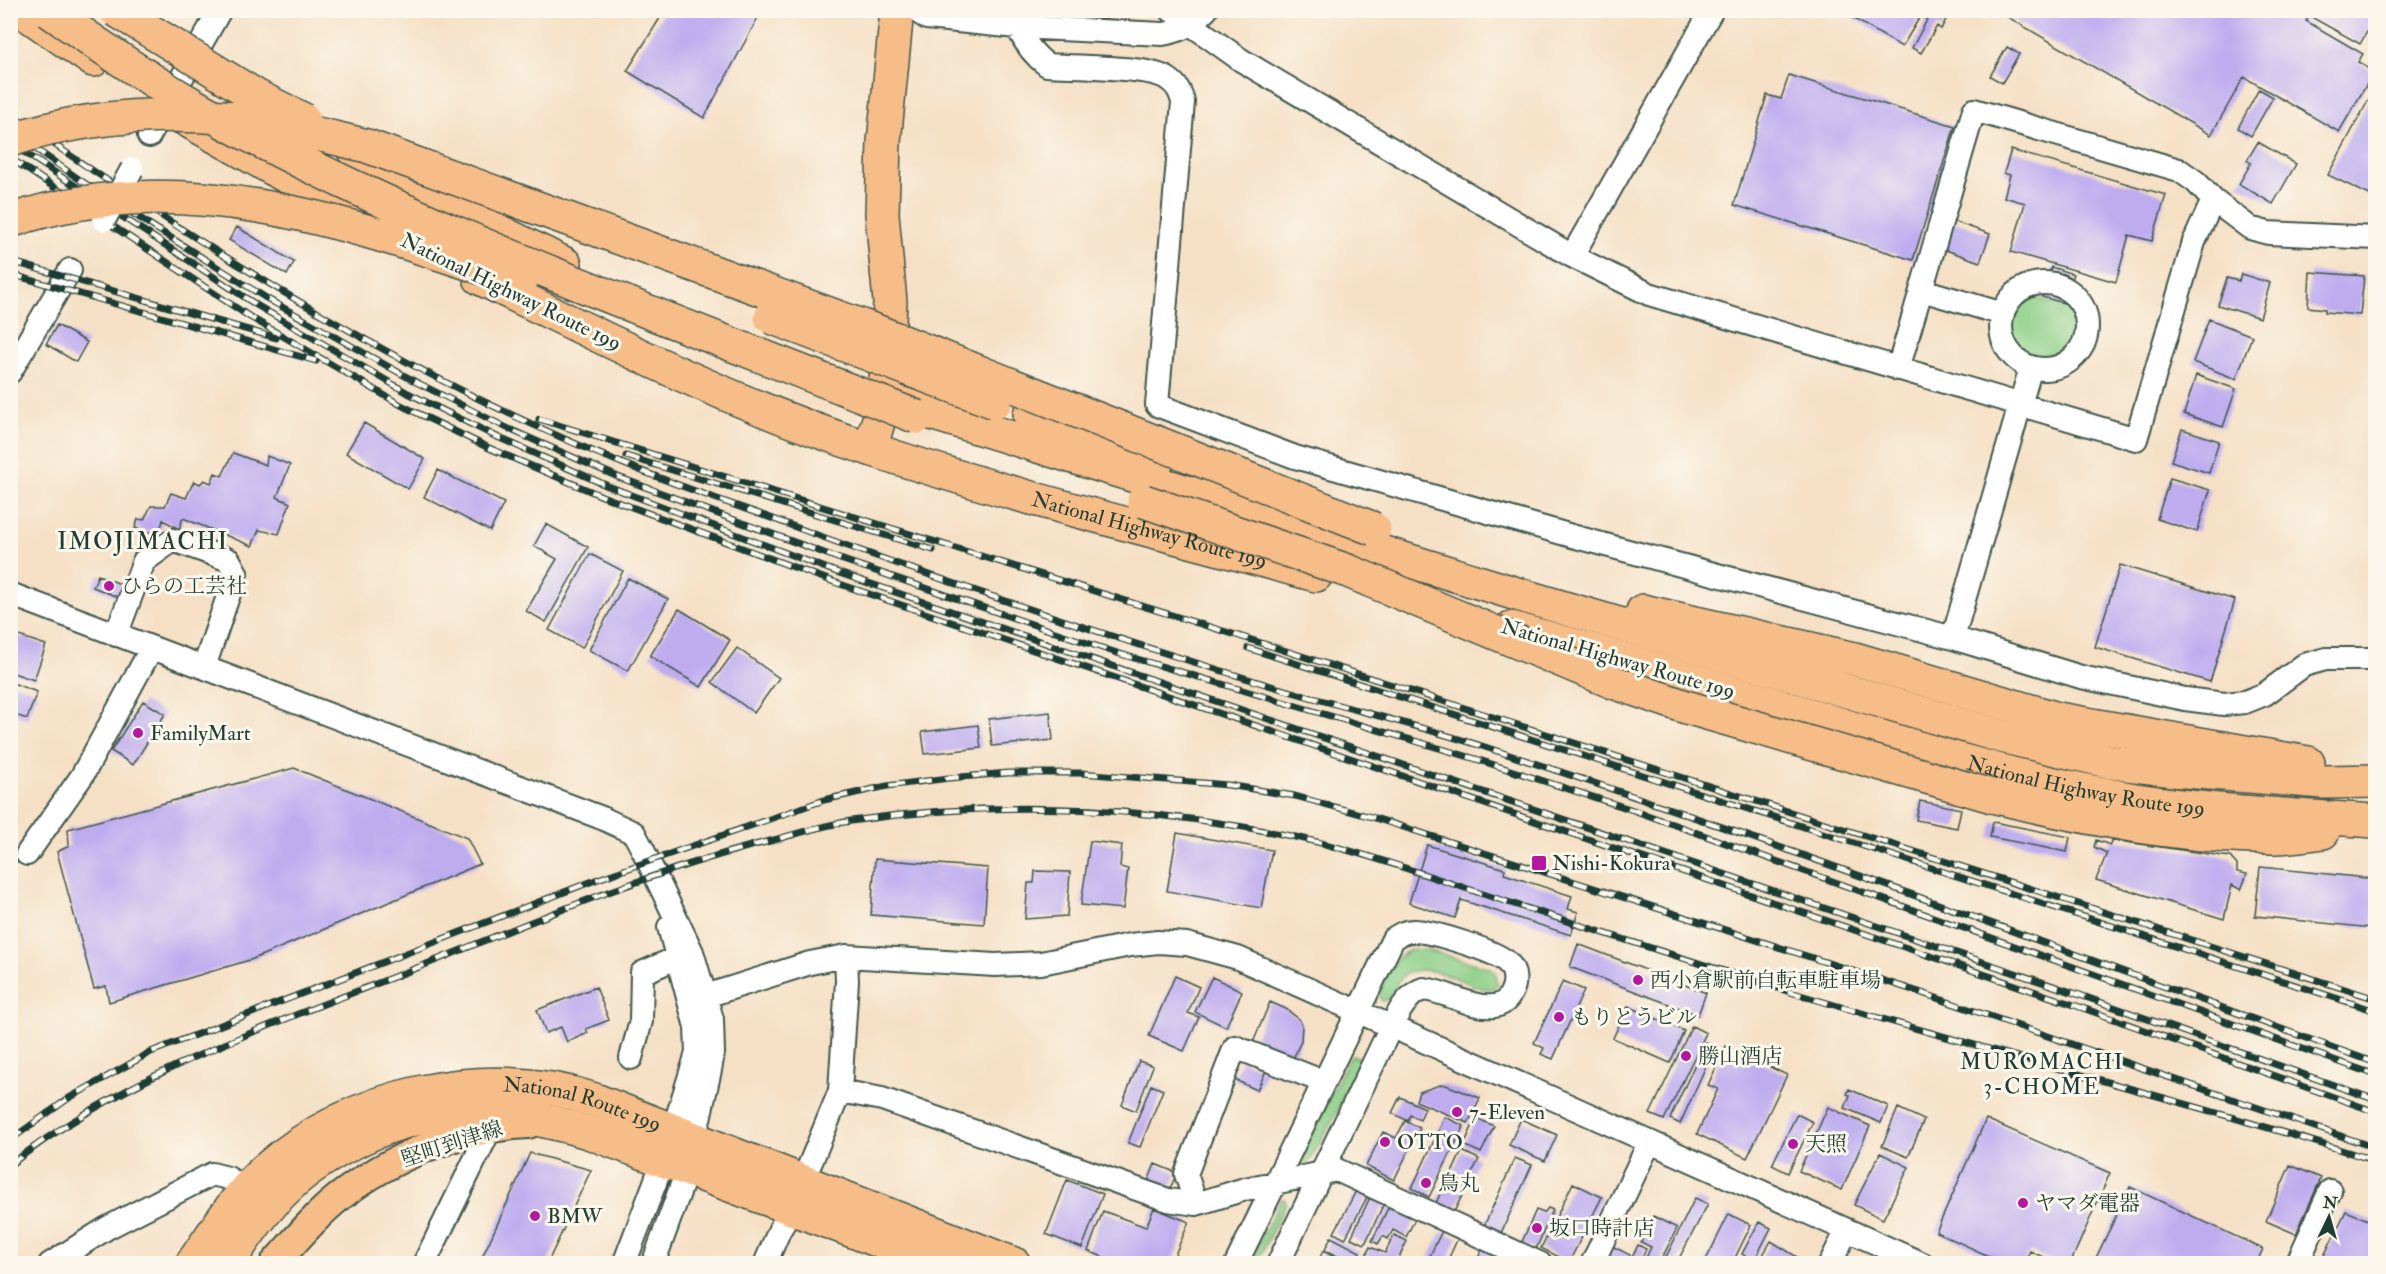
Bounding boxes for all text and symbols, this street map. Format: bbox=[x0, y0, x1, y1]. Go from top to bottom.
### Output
street label: National Highway Route 199 bbox=[396, 227, 626, 357]
street label: National Highway Route 199 bbox=[1029, 485, 1270, 574]
district label: IMOJIMACHI bbox=[57, 526, 229, 557]
place label: ひらの工芸社 bbox=[121, 573, 247, 600]
marker: ひらの工芸社 bbox=[102, 579, 116, 593]
street label: National Highway Route 199 bbox=[1498, 613, 1738, 705]
place label: FamilyMart bbox=[150, 720, 251, 747]
marker: FamilyMart bbox=[131, 726, 145, 740]
street label: National Highway Route 199 bbox=[1964, 749, 2206, 822]
place label: Nishi-Kokura bbox=[1552, 850, 1671, 877]
marker: Nishi-Kokura bbox=[1530, 854, 1548, 872]
place label: 西小倉駅前自転車駐車場 bbox=[1650, 967, 1881, 994]
marker: 西小倉駅前自転車駐車場 bbox=[1631, 973, 1645, 987]
place label: もりとうビル bbox=[1571, 1004, 1697, 1031]
marker: もりとうビル bbox=[1552, 1010, 1566, 1024]
place label: 勝山酒店 bbox=[1698, 1043, 1782, 1070]
district label: MUROMACHI 3-CHOME bbox=[1960, 1048, 2124, 1101]
marker: 勝山酒店 bbox=[1679, 1049, 1693, 1063]
street label: National Route 199 bbox=[503, 1071, 665, 1138]
place label: 7-Eleven bbox=[1469, 1099, 1545, 1126]
marker: 7-Eleven bbox=[1450, 1105, 1464, 1119]
street label: 堅町到津線 bbox=[398, 1115, 506, 1173]
place label: OTTO bbox=[1397, 1129, 1463, 1156]
place label: 天照 bbox=[1805, 1131, 1847, 1158]
marker: OTTO bbox=[1378, 1135, 1392, 1149]
marker: 天照 bbox=[1786, 1137, 1800, 1151]
place label: 鳥丸 bbox=[1438, 1170, 1480, 1197]
marker: 鳥丸 bbox=[1419, 1176, 1433, 1190]
north arrow bbox=[2299, 1187, 2359, 1247]
place label: ヤマダ電器 bbox=[2035, 1190, 2140, 1217]
text: N bbox=[2321, 1192, 2339, 1214]
marker: ヤマダ電器 bbox=[2016, 1196, 2030, 1210]
place label: BMW bbox=[547, 1203, 603, 1230]
marker: BMW bbox=[528, 1209, 542, 1223]
place label: 坂口時計店 bbox=[1549, 1215, 1654, 1242]
marker: 坂口時計店 bbox=[1530, 1221, 1544, 1235]

